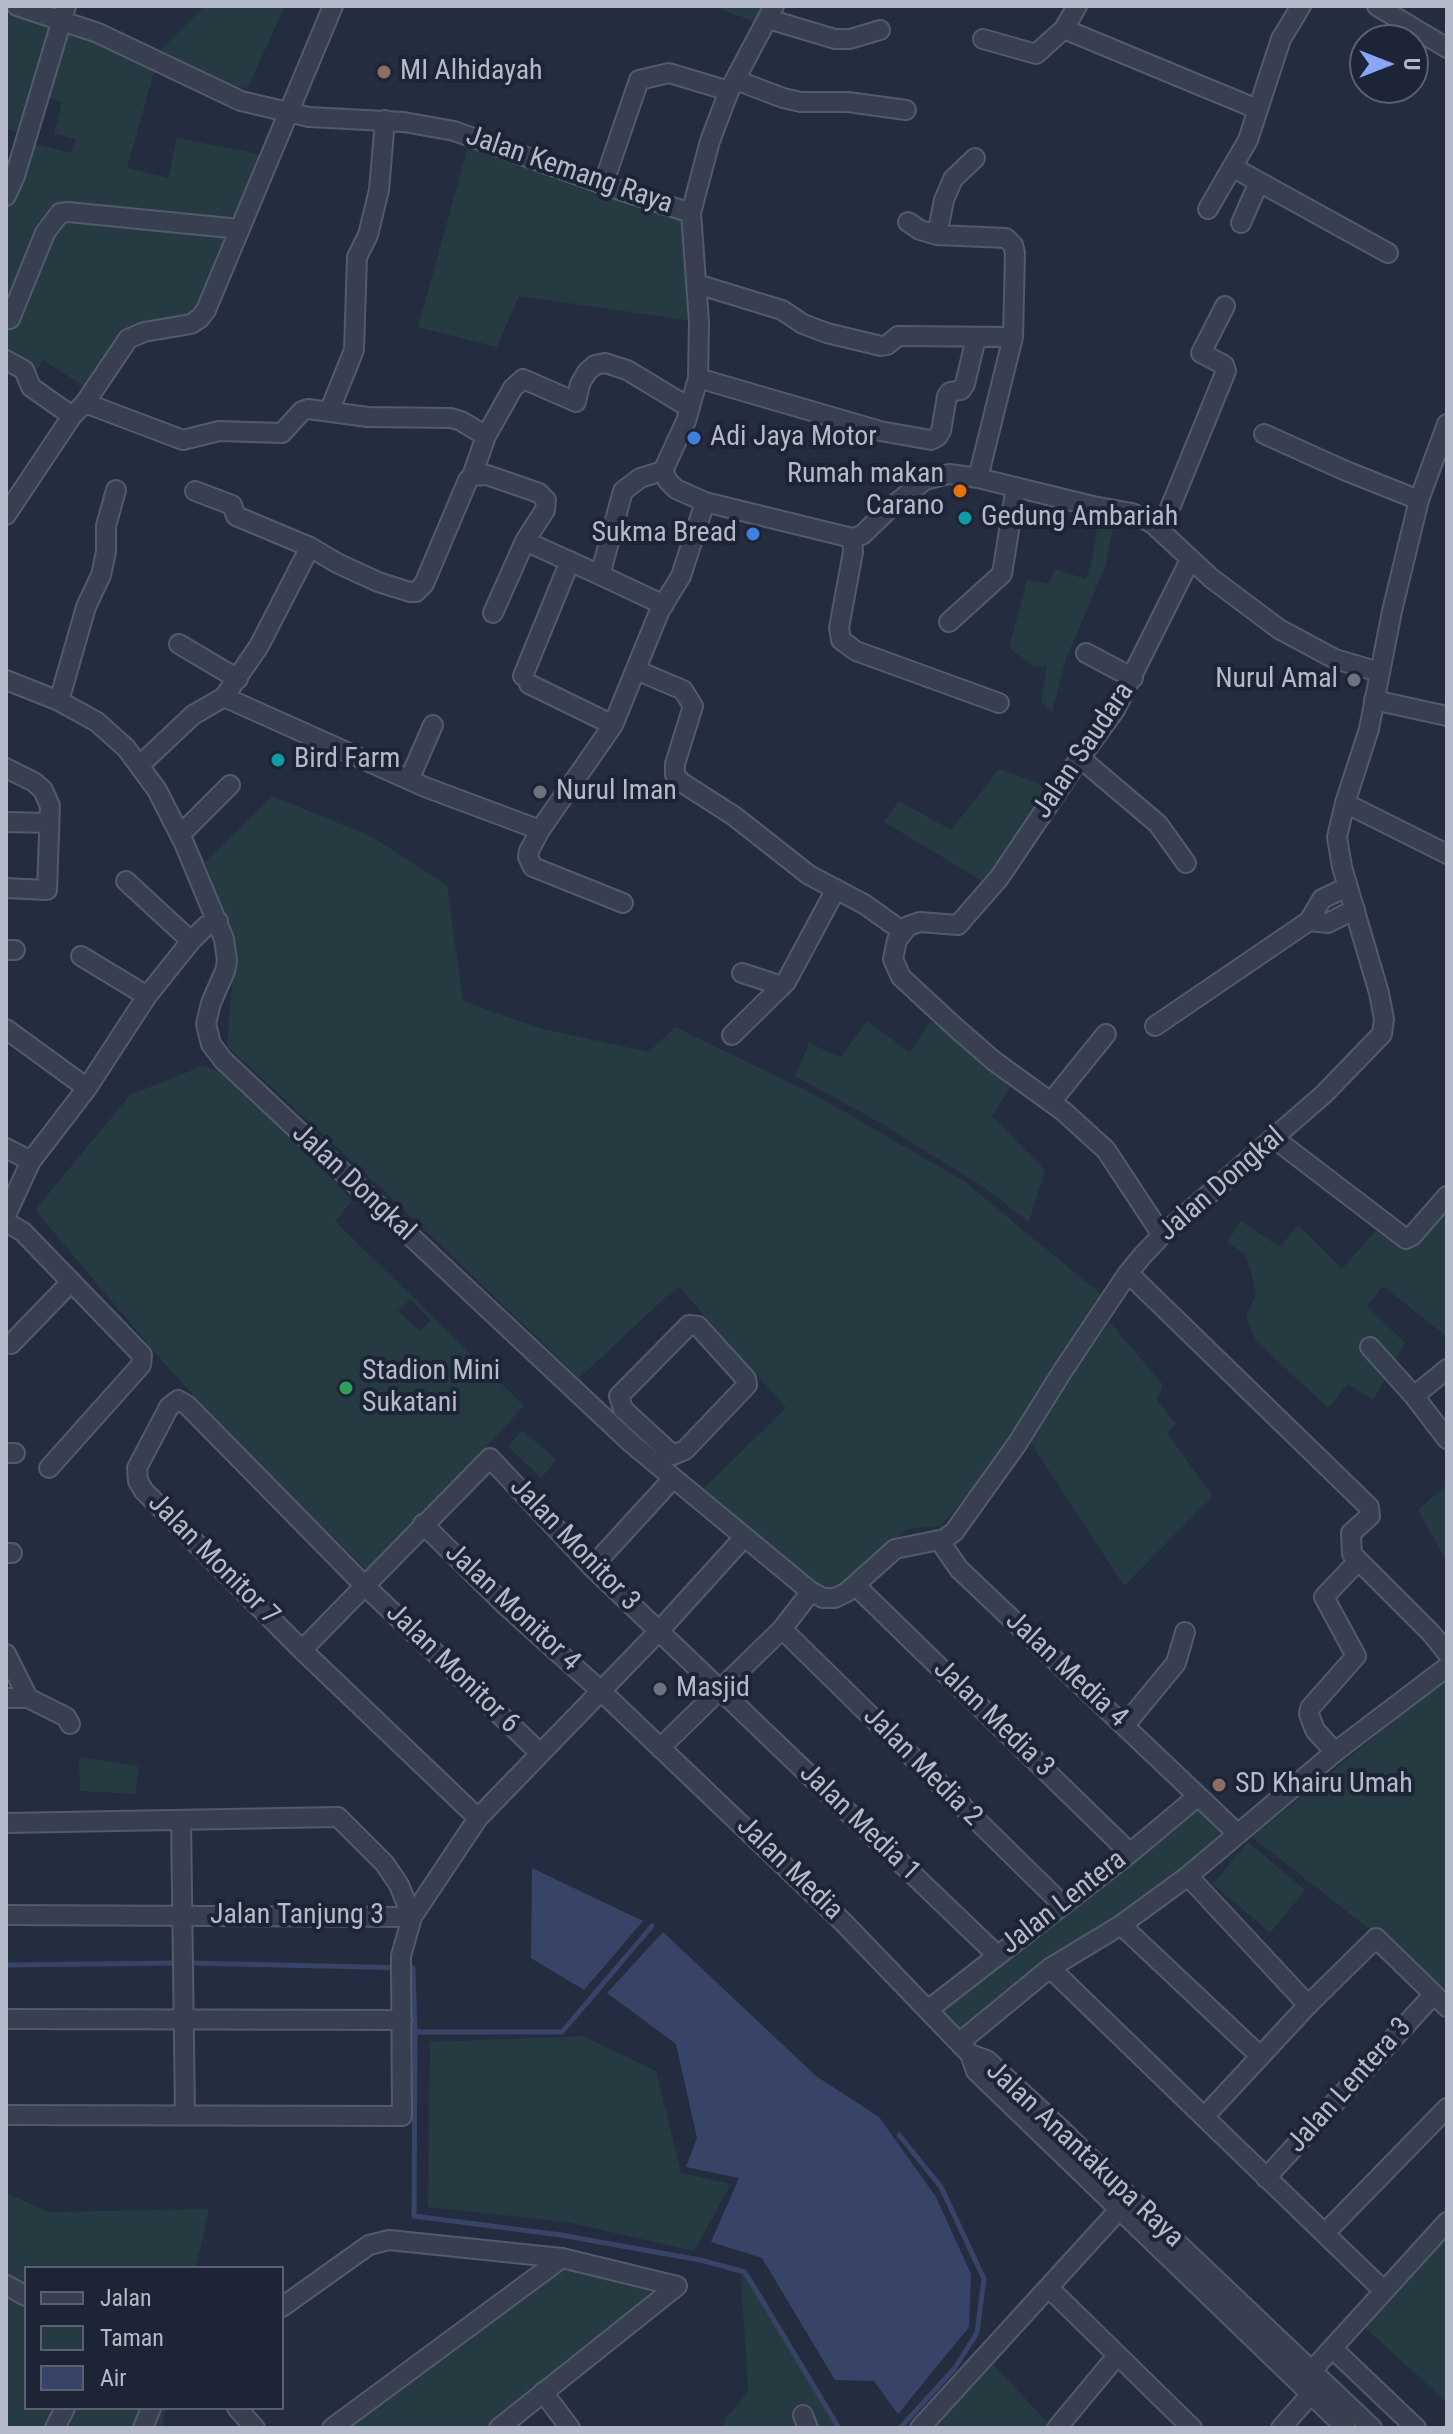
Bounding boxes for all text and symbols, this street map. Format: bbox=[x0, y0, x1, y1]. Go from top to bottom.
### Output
north arrow bbox=[1349, 24, 1429, 104]
place label: MI Alhidayah bbox=[400, 55, 543, 89]
text: U bbox=[1399, 58, 1424, 70]
marker: MI Alhidayah bbox=[375, 63, 393, 81]
street label: Jalan Kemang Raya bbox=[461, 120, 677, 222]
place label: Adi Jaya Motor bbox=[710, 421, 877, 455]
marker: Adi Jaya Motor bbox=[685, 429, 703, 447]
place label: Rumah makan Carano bbox=[787, 458, 944, 524]
marker: Rumah makan Carano bbox=[951, 482, 969, 500]
place label: Gedung Ambariah bbox=[981, 501, 1178, 535]
marker: Gedung Ambariah bbox=[956, 509, 974, 527]
place label: Sukma Bread bbox=[591, 517, 737, 551]
marker: Sukma Bread bbox=[744, 525, 762, 543]
place label: Nurul Amal bbox=[1215, 663, 1338, 697]
marker: Nurul Amal bbox=[1345, 671, 1363, 689]
street label: Jalan Saudara bbox=[1026, 677, 1142, 825]
place label: Bird Farm bbox=[294, 743, 400, 777]
marker: Bird Farm bbox=[269, 751, 287, 769]
place label: Nurul Iman bbox=[556, 775, 677, 809]
marker: Nurul Iman bbox=[531, 783, 549, 801]
street label: Jalan Dongkal bbox=[284, 1117, 422, 1249]
street label: Jalan Dongkal bbox=[1152, 1121, 1292, 1249]
place label: Stadion Mini Sukatani bbox=[362, 1355, 500, 1421]
marker: Stadion Mini Sukatani bbox=[337, 1379, 355, 1397]
street label: Jalan Monitor 3 bbox=[502, 1471, 646, 1619]
street label: Jalan Monitor 7 bbox=[140, 1487, 286, 1633]
street label: Jalan Monitor 4 bbox=[437, 1537, 587, 1679]
street label: Jalan Monitor 6 bbox=[378, 1597, 526, 1741]
street label: Jalan Media 4 bbox=[998, 1605, 1134, 1735]
street label: Jalan Media 3 bbox=[926, 1653, 1060, 1785]
place label: Masjid bbox=[676, 1672, 750, 1706]
marker: Masjid bbox=[651, 1680, 669, 1698]
street label: Jalan Media 2 bbox=[855, 1700, 989, 1834]
street label: Jalan Media 1 bbox=[792, 1757, 926, 1889]
place label: SD Khairu Umah bbox=[1235, 1768, 1413, 1802]
marker: SD Khairu Umah bbox=[1210, 1776, 1228, 1794]
street label: Jalan Media bbox=[729, 1810, 849, 1928]
street label: Jalan Lentera bbox=[995, 1844, 1133, 1962]
street label: Jalan Tanjung 3 bbox=[210, 1899, 384, 1933]
street label: Jalan Lentera 3 bbox=[1281, 2012, 1419, 2160]
street label: Jalan Anantakupa Raya bbox=[978, 2055, 1190, 2255]
legend bbox=[24, 2266, 284, 2410]
text: Jalan bbox=[100, 2284, 152, 2312]
text: Taman bbox=[100, 2324, 164, 2352]
text: Air bbox=[100, 2364, 127, 2392]

